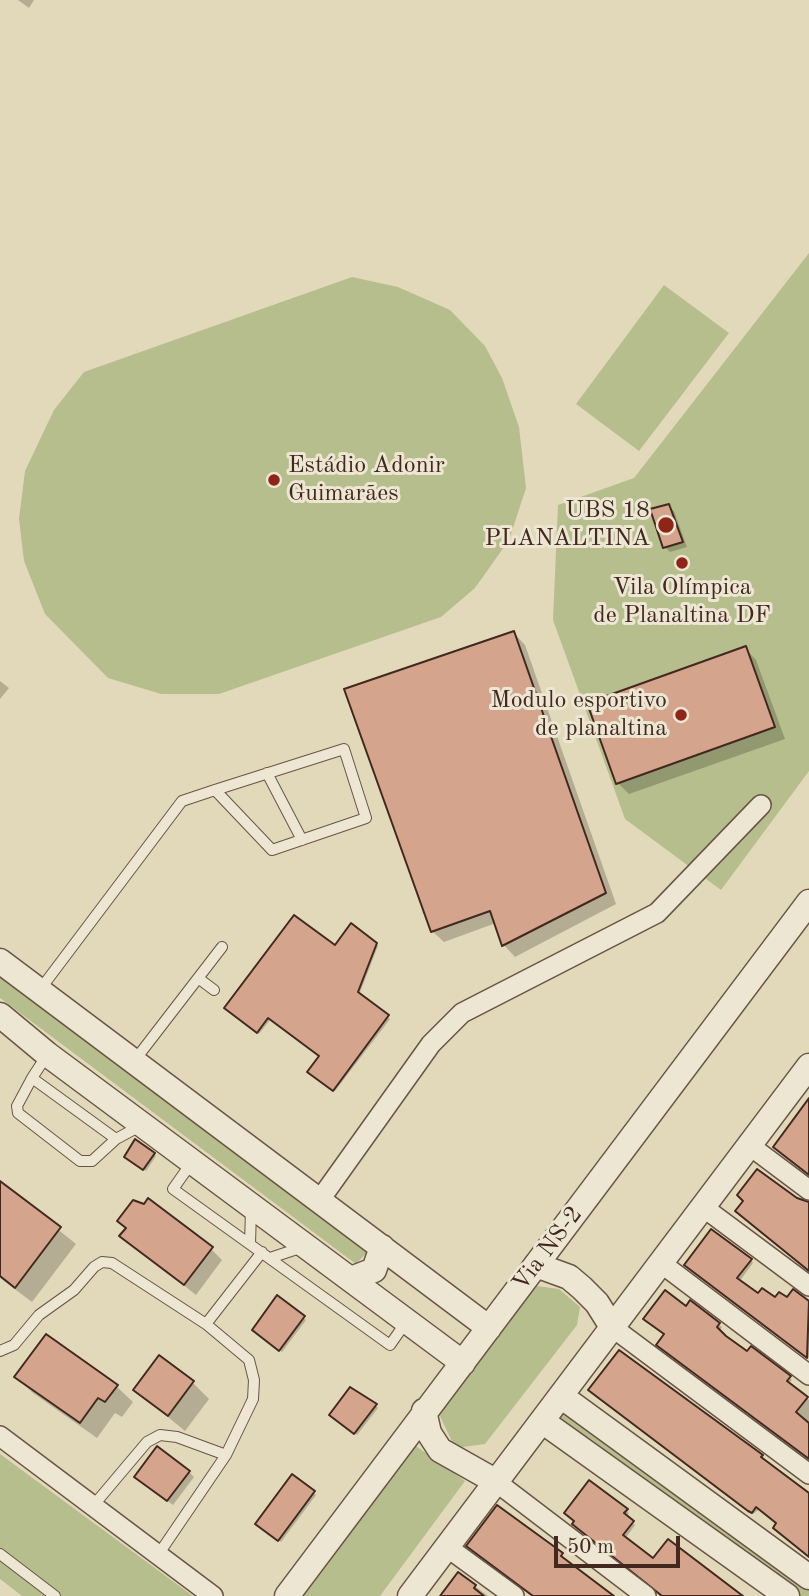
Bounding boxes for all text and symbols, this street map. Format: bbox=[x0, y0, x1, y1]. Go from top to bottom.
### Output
place label: Estádio Adonir Guimarães bbox=[288, 452, 445, 508]
marker: Estádio Adonir Guimarães bbox=[266, 472, 282, 488]
place label: UBS 18 PLANALTINA bbox=[484, 497, 650, 553]
marker: UBS 18 PLANALTINA bbox=[656, 515, 676, 535]
marker: Vila Olímpica de Planaltina DF bbox=[674, 555, 690, 571]
place label: Vila Olímpica de Planaltina DF bbox=[593, 574, 771, 630]
place label: Modulo esportivo de planaltina bbox=[491, 687, 667, 743]
marker: Modulo esportivo de planaltina bbox=[673, 707, 689, 723]
street label: Via NS-2 bbox=[507, 1201, 589, 1297]
scale bar bbox=[557, 1522, 683, 1566]
text: 50 m bbox=[567, 1537, 614, 1558]

